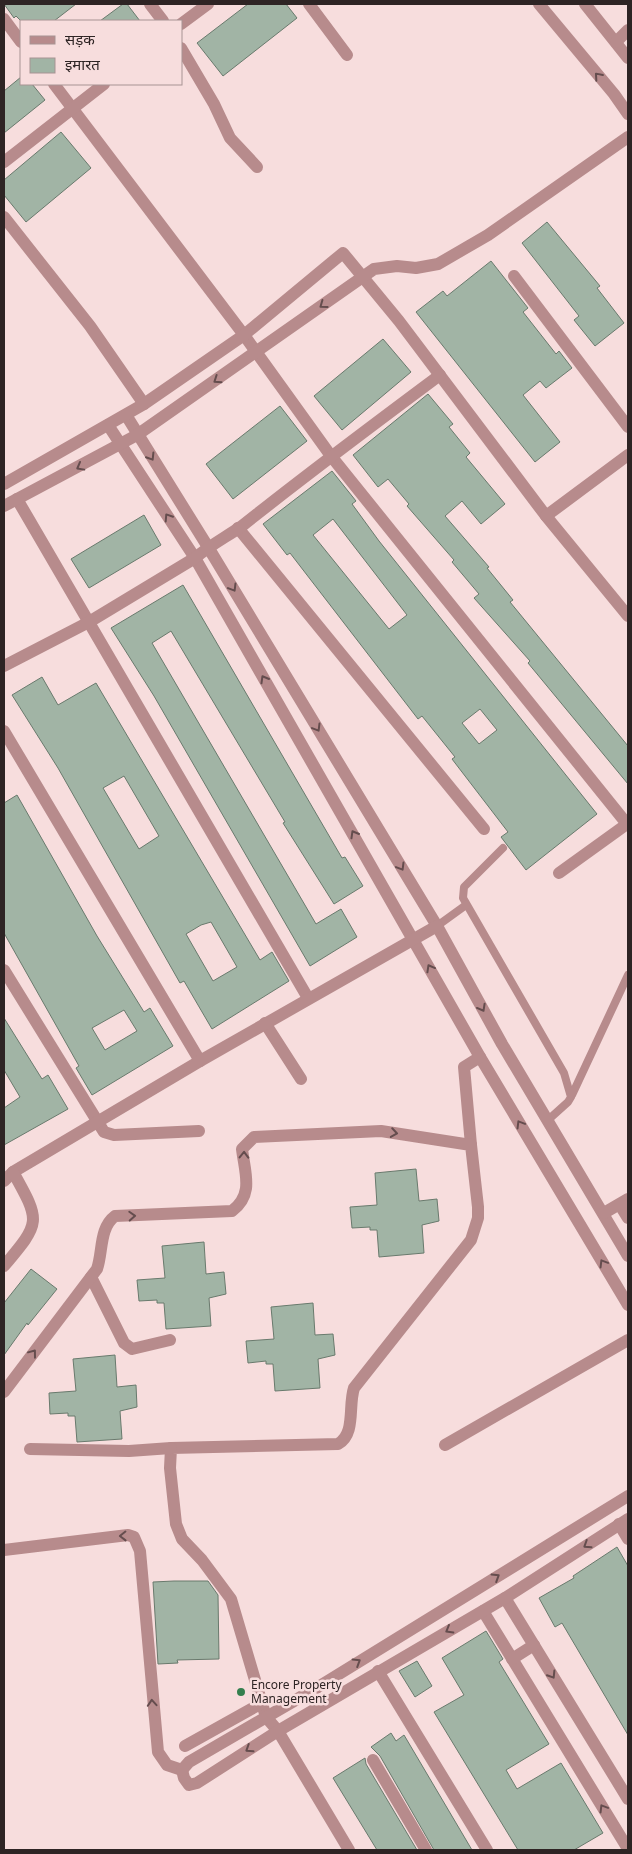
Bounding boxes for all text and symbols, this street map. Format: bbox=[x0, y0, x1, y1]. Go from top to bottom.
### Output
legend bbox=[20, 20, 182, 85]
text: सड़क bbox=[65, 32, 95, 51]
text: इमारत bbox=[65, 57, 100, 76]
one-way arrow bbox=[595, 73, 604, 82]
one-way arrow bbox=[319, 299, 329, 308]
one-way arrow bbox=[213, 374, 223, 383]
one-way arrow bbox=[145, 451, 154, 460]
one-way arrow bbox=[76, 460, 85, 470]
one-way arrow bbox=[165, 514, 174, 523]
one-way arrow bbox=[227, 583, 237, 592]
one-way arrow bbox=[261, 675, 271, 684]
one-way arrow bbox=[311, 722, 321, 731]
one-way arrow bbox=[351, 831, 361, 840]
one-way arrow bbox=[395, 861, 405, 870]
one-way arrow bbox=[427, 964, 437, 973]
one-way arrow bbox=[476, 1002, 486, 1011]
one-way arrow bbox=[516, 1120, 526, 1129]
one-way arrow bbox=[389, 1127, 398, 1137]
one-way arrow bbox=[239, 1150, 249, 1158]
one-way arrow bbox=[128, 1210, 136, 1221]
one-way arrow bbox=[600, 1260, 610, 1269]
one-way arrow bbox=[28, 1350, 36, 1359]
one-way arrow bbox=[118, 1531, 126, 1541]
one-way arrow bbox=[584, 1539, 593, 1548]
one-way arrow bbox=[490, 1573, 499, 1583]
one-way arrow bbox=[445, 1624, 454, 1634]
one-way arrow bbox=[352, 1659, 361, 1669]
one-way arrow bbox=[546, 1670, 556, 1679]
place label: Encore Property Management bbox=[251, 1678, 342, 1708]
marker: Encore Property Management bbox=[235, 1686, 247, 1698]
one-way arrow bbox=[147, 1699, 158, 1707]
one-way arrow bbox=[246, 1743, 255, 1753]
one-way arrow bbox=[599, 1804, 609, 1813]

